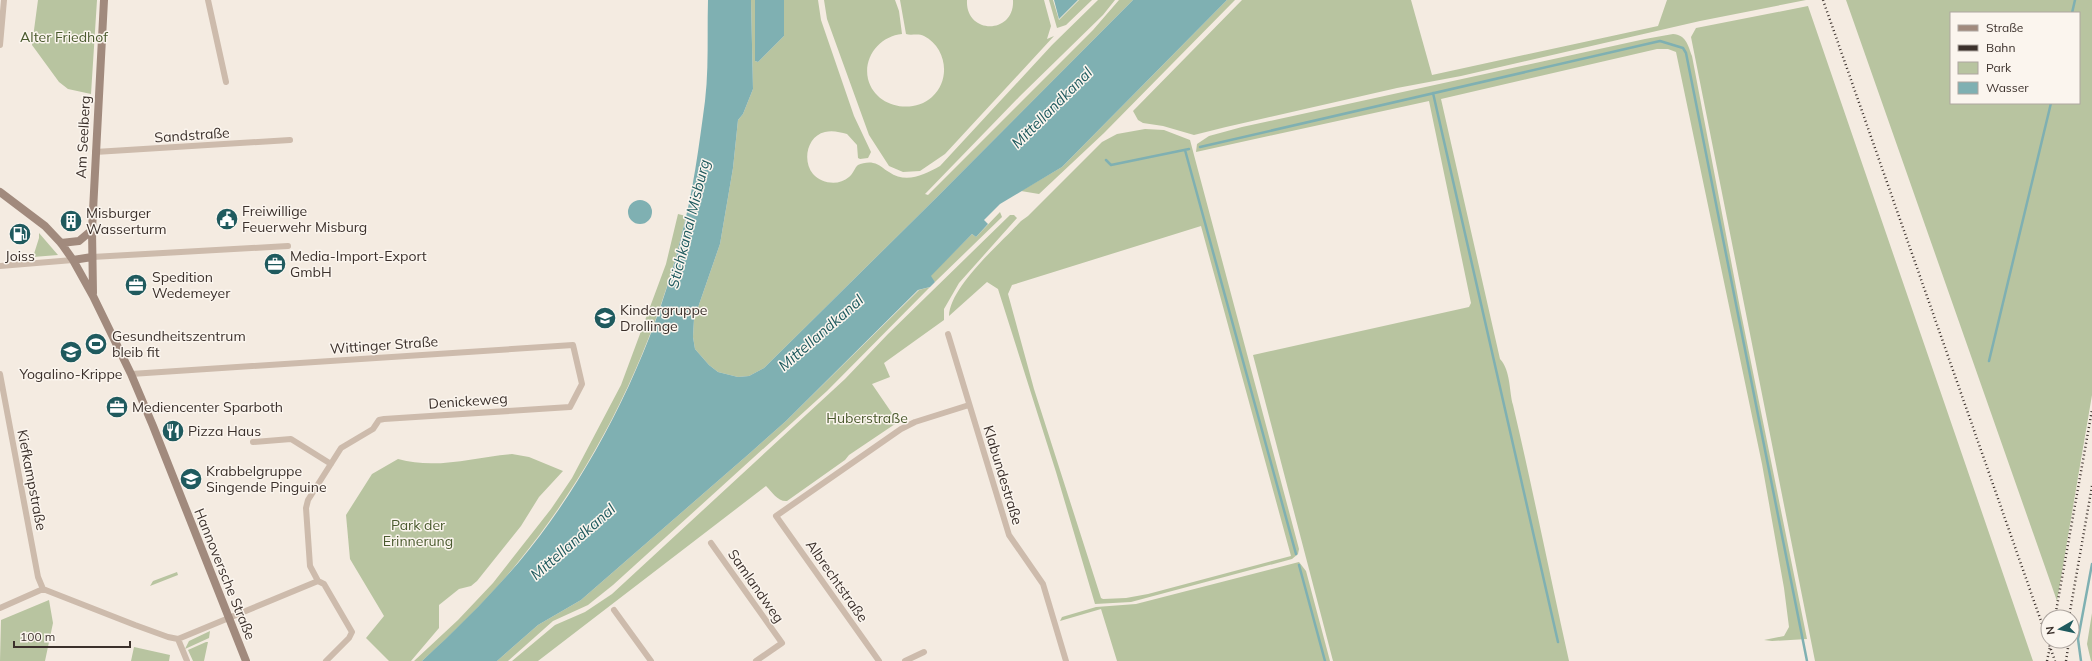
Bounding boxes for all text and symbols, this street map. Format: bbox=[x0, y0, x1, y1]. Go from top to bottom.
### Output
legend bbox=[1950, 12, 2080, 104]
text: Straße bbox=[1986, 20, 2023, 35]
park label: Alter Friedhof bbox=[20, 28, 108, 46]
text: Bahn bbox=[1986, 40, 2015, 55]
text: Park bbox=[1986, 60, 2012, 75]
water label: Mittellandkanal bbox=[1007, 63, 1096, 152]
text: Wasser bbox=[1986, 80, 2029, 95]
street label: Am Seelberg bbox=[72, 95, 94, 179]
street label: Sandstraße bbox=[154, 123, 230, 147]
water label: Stichkanal Misburg bbox=[663, 157, 714, 290]
place label: Freiwillige Feuerwehr Misburg bbox=[242, 202, 367, 236]
place label: Misburger Wasserturm bbox=[86, 204, 166, 238]
public building icon: Freiwillige Feuerwehr Misburg bbox=[214, 206, 240, 232]
building icon: Misburger Wasserturm bbox=[58, 208, 84, 234]
fuel station icon: Joiss bbox=[7, 221, 33, 247]
place label: Joiss bbox=[5, 247, 35, 265]
place label: Media-Import-Export GmbH bbox=[290, 247, 427, 281]
office icon: Media-Import-Export GmbH bbox=[262, 251, 288, 277]
place label: Spedition Wedemeyer bbox=[152, 268, 231, 302]
office icon: Spedition Wedemeyer bbox=[123, 272, 149, 298]
water label: Mittellandkanal bbox=[774, 290, 868, 375]
place label: Kindergruppe Drollinge bbox=[620, 301, 707, 335]
school or university icon: Kindergruppe Drollinge bbox=[592, 305, 618, 331]
place label: Gesundheitszentrum bleib fit bbox=[112, 327, 246, 361]
sports icon: Gesundheitszentrum bleib fit bbox=[83, 331, 109, 357]
street label: Wittinger Straße bbox=[329, 332, 439, 358]
school or university icon: Yogalino-Krippe bbox=[58, 339, 84, 365]
place label: Yogalino-Krippe bbox=[18, 365, 123, 383]
street label: Denickeweg bbox=[428, 389, 508, 413]
office icon: Mediencenter Sparboth bbox=[104, 394, 130, 420]
place label: Mediencenter Sparboth bbox=[132, 398, 283, 416]
park label: Huberstraße bbox=[826, 409, 908, 427]
restaurant icon: Pizza Haus bbox=[160, 418, 186, 444]
place label: Pizza Haus bbox=[188, 422, 261, 440]
street label: Klabundestraße bbox=[979, 423, 1027, 527]
street label: Kiefkampstraße bbox=[13, 428, 51, 532]
place label: Krabbelgruppe Singende Pinguine bbox=[206, 462, 327, 496]
school or university icon: Krabbelgruppe Singende Pinguine bbox=[178, 466, 204, 492]
water label: Mittellandkanal bbox=[526, 499, 620, 584]
street label: Hannoversche Straße bbox=[190, 506, 260, 642]
park label: Park der Erinnerung bbox=[383, 516, 453, 550]
street label: Albrechtstraße bbox=[802, 536, 872, 626]
street label: Samlandweg bbox=[724, 546, 788, 626]
north arrow bbox=[2040, 609, 2080, 649]
scale bar bbox=[14, 623, 130, 649]
text: N bbox=[2043, 625, 2058, 636]
text: 100 m bbox=[20, 629, 55, 644]

